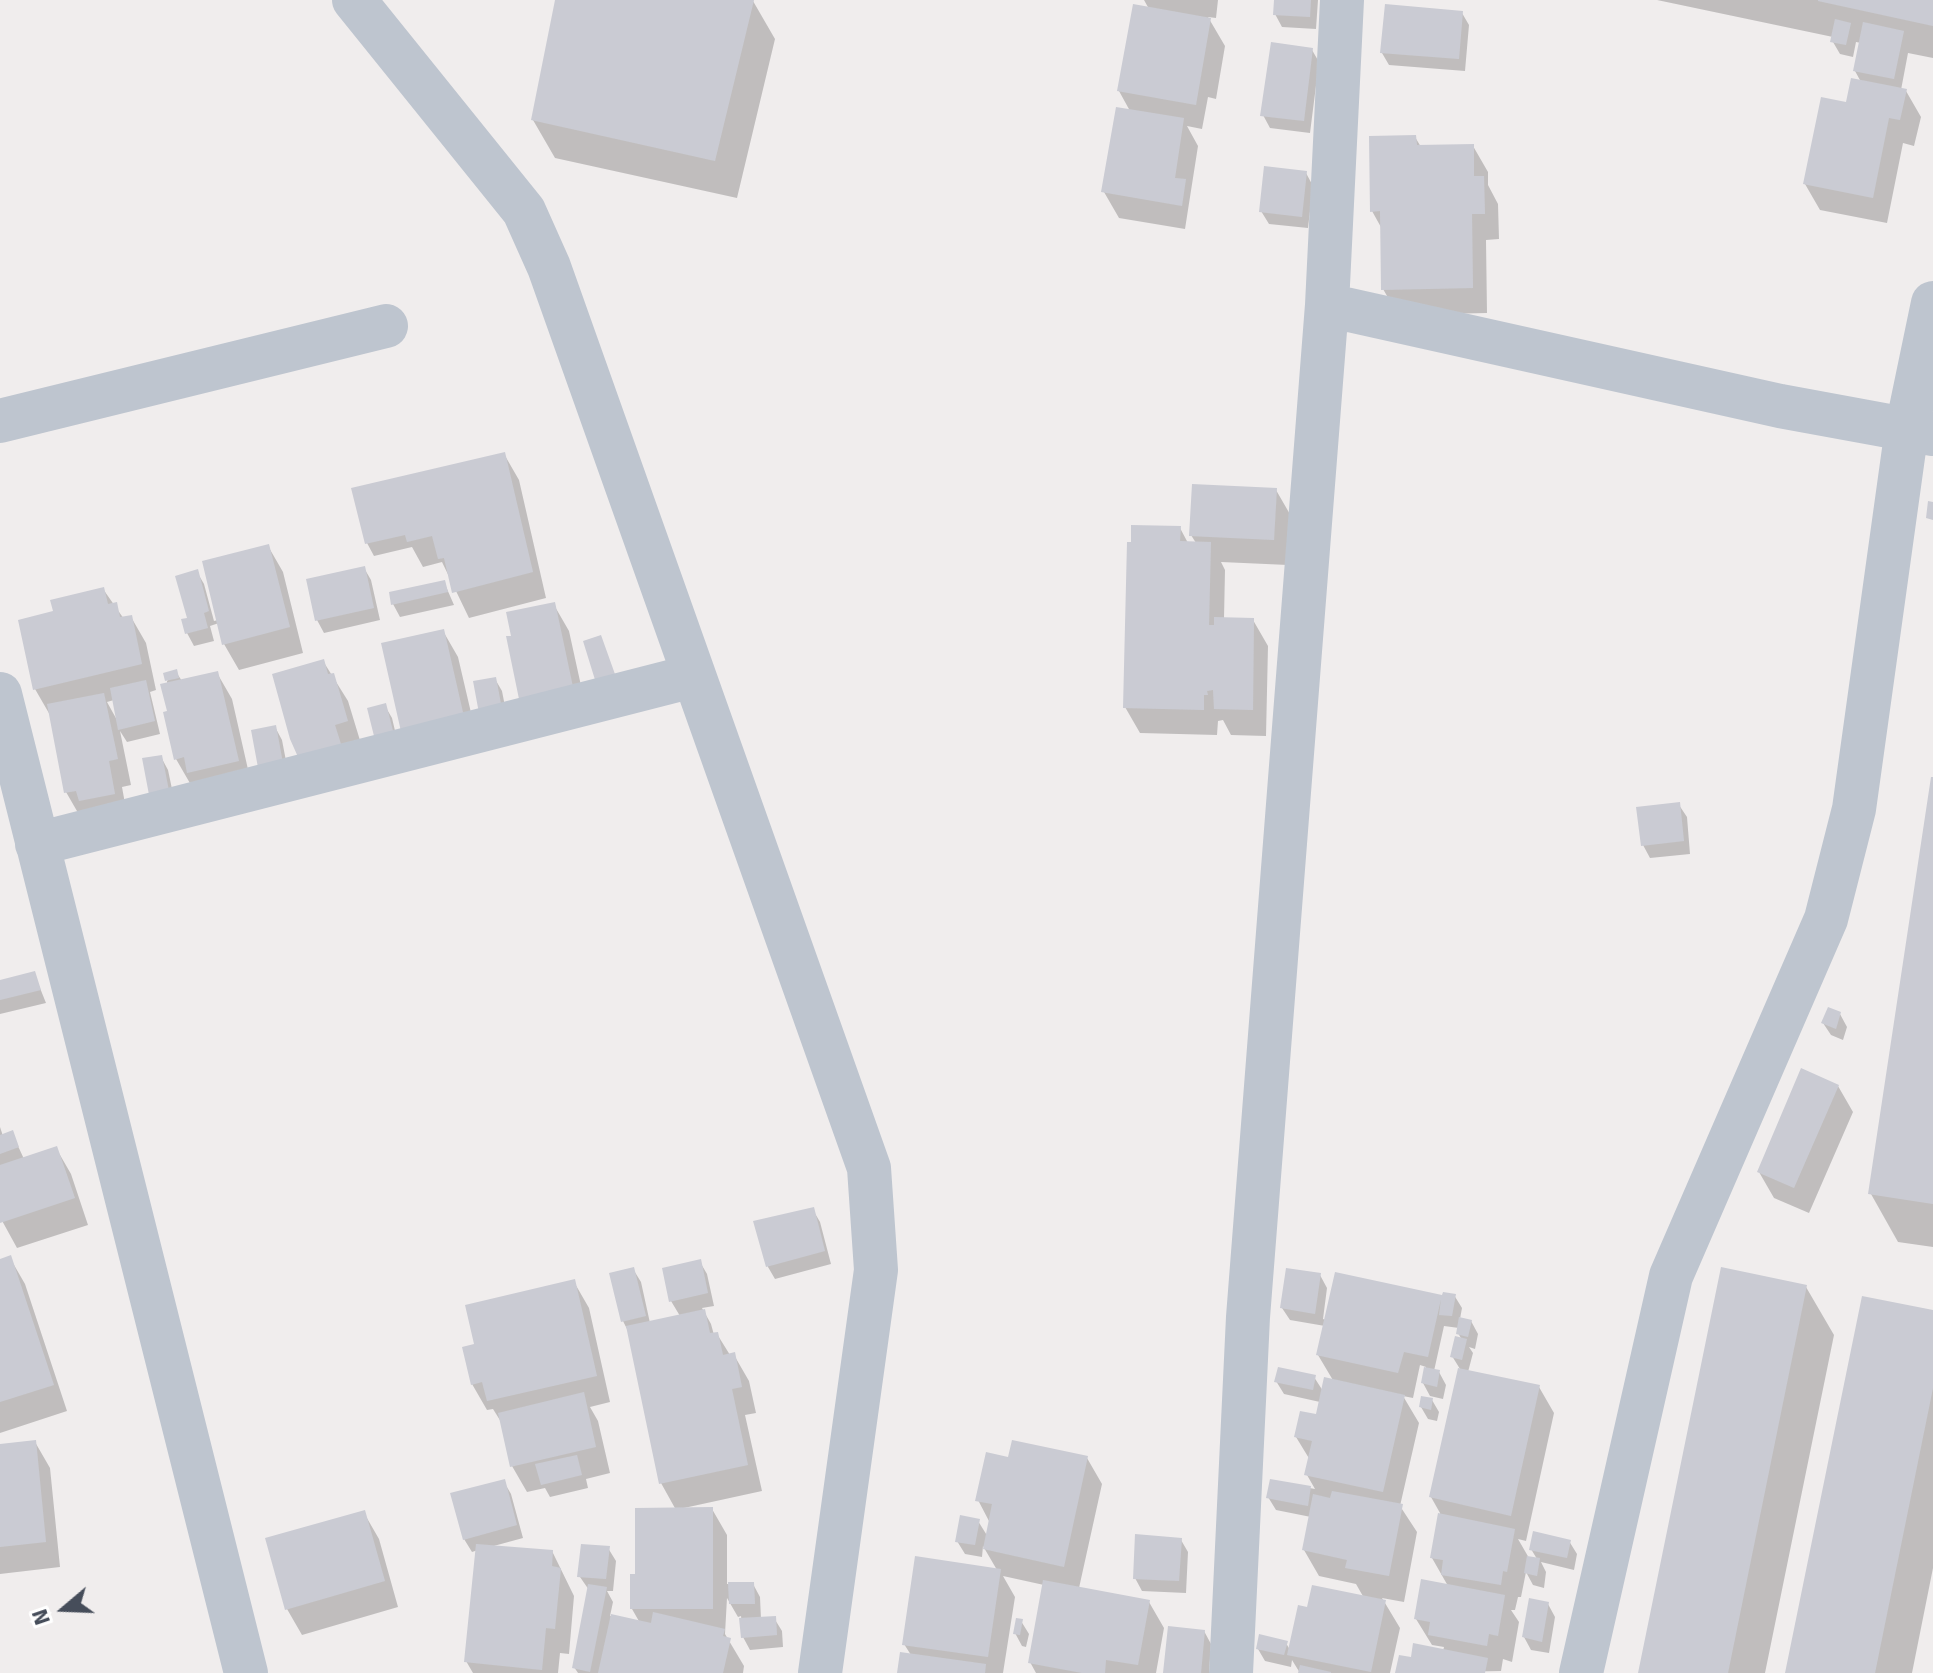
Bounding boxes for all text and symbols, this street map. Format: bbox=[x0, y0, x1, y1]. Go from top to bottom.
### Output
north arrow bbox=[24, 1569, 104, 1649]
text: N bbox=[26, 1605, 56, 1629]

